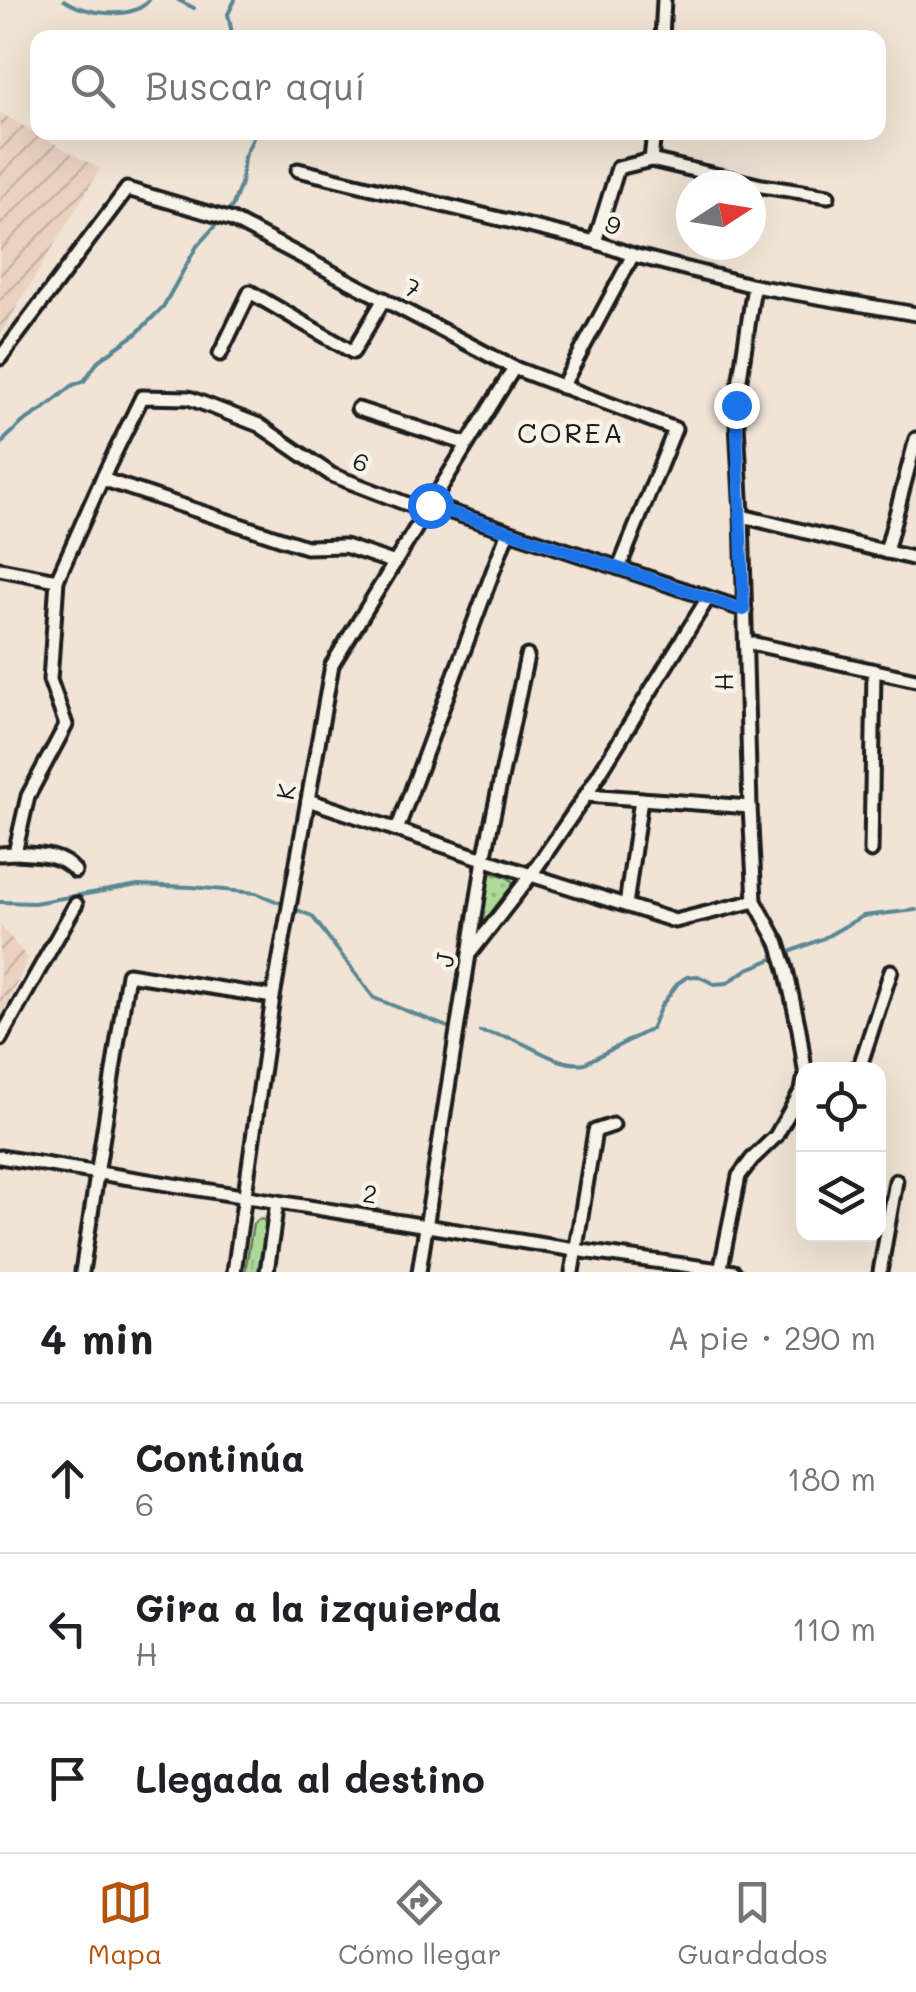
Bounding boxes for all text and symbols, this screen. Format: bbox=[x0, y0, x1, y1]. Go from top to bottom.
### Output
search box bbox=[30, 30, 886, 140]
icon: search bbox=[65, 58, 120, 113]
text: Buscar aquí bbox=[145, 60, 366, 110]
north arrow bbox=[676, 170, 766, 260]
street label: 9 bbox=[601, 207, 625, 242]
street label: 7 bbox=[399, 270, 426, 305]
route end bbox=[714, 383, 760, 429]
district label: COREA bbox=[517, 414, 625, 450]
street label: 6 bbox=[349, 443, 374, 479]
route start bbox=[408, 483, 454, 529]
street label: H bbox=[707, 673, 739, 691]
street label: K bbox=[268, 782, 302, 802]
street label: J bbox=[427, 950, 461, 969]
map controls bbox=[796, 1062, 886, 1242]
button: locate bbox=[796, 1062, 886, 1152]
button: layers bbox=[796, 1152, 886, 1242]
street label: 2 bbox=[361, 1176, 380, 1210]
text: 4 min bbox=[40, 1310, 153, 1365]
text: A pie · 290 m bbox=[668, 1316, 876, 1358]
text: Continúa bbox=[135, 1432, 305, 1482]
icon: ahead bbox=[40, 1451, 95, 1506]
text: 180 m bbox=[787, 1457, 876, 1499]
text: 6 bbox=[135, 1482, 154, 1524]
text: Gira a la izquierda bbox=[135, 1582, 501, 1632]
icon: left bbox=[40, 1601, 95, 1656]
text: 110 m bbox=[792, 1607, 876, 1649]
text: H bbox=[135, 1632, 158, 1674]
icon: arrive bbox=[40, 1751, 95, 1806]
text: Llegada al destino bbox=[135, 1753, 485, 1803]
tab: Mapa bbox=[88, 1875, 162, 1971]
tab: Cómo llegar bbox=[338, 1875, 502, 1971]
tab: Guardados bbox=[677, 1875, 828, 1971]

